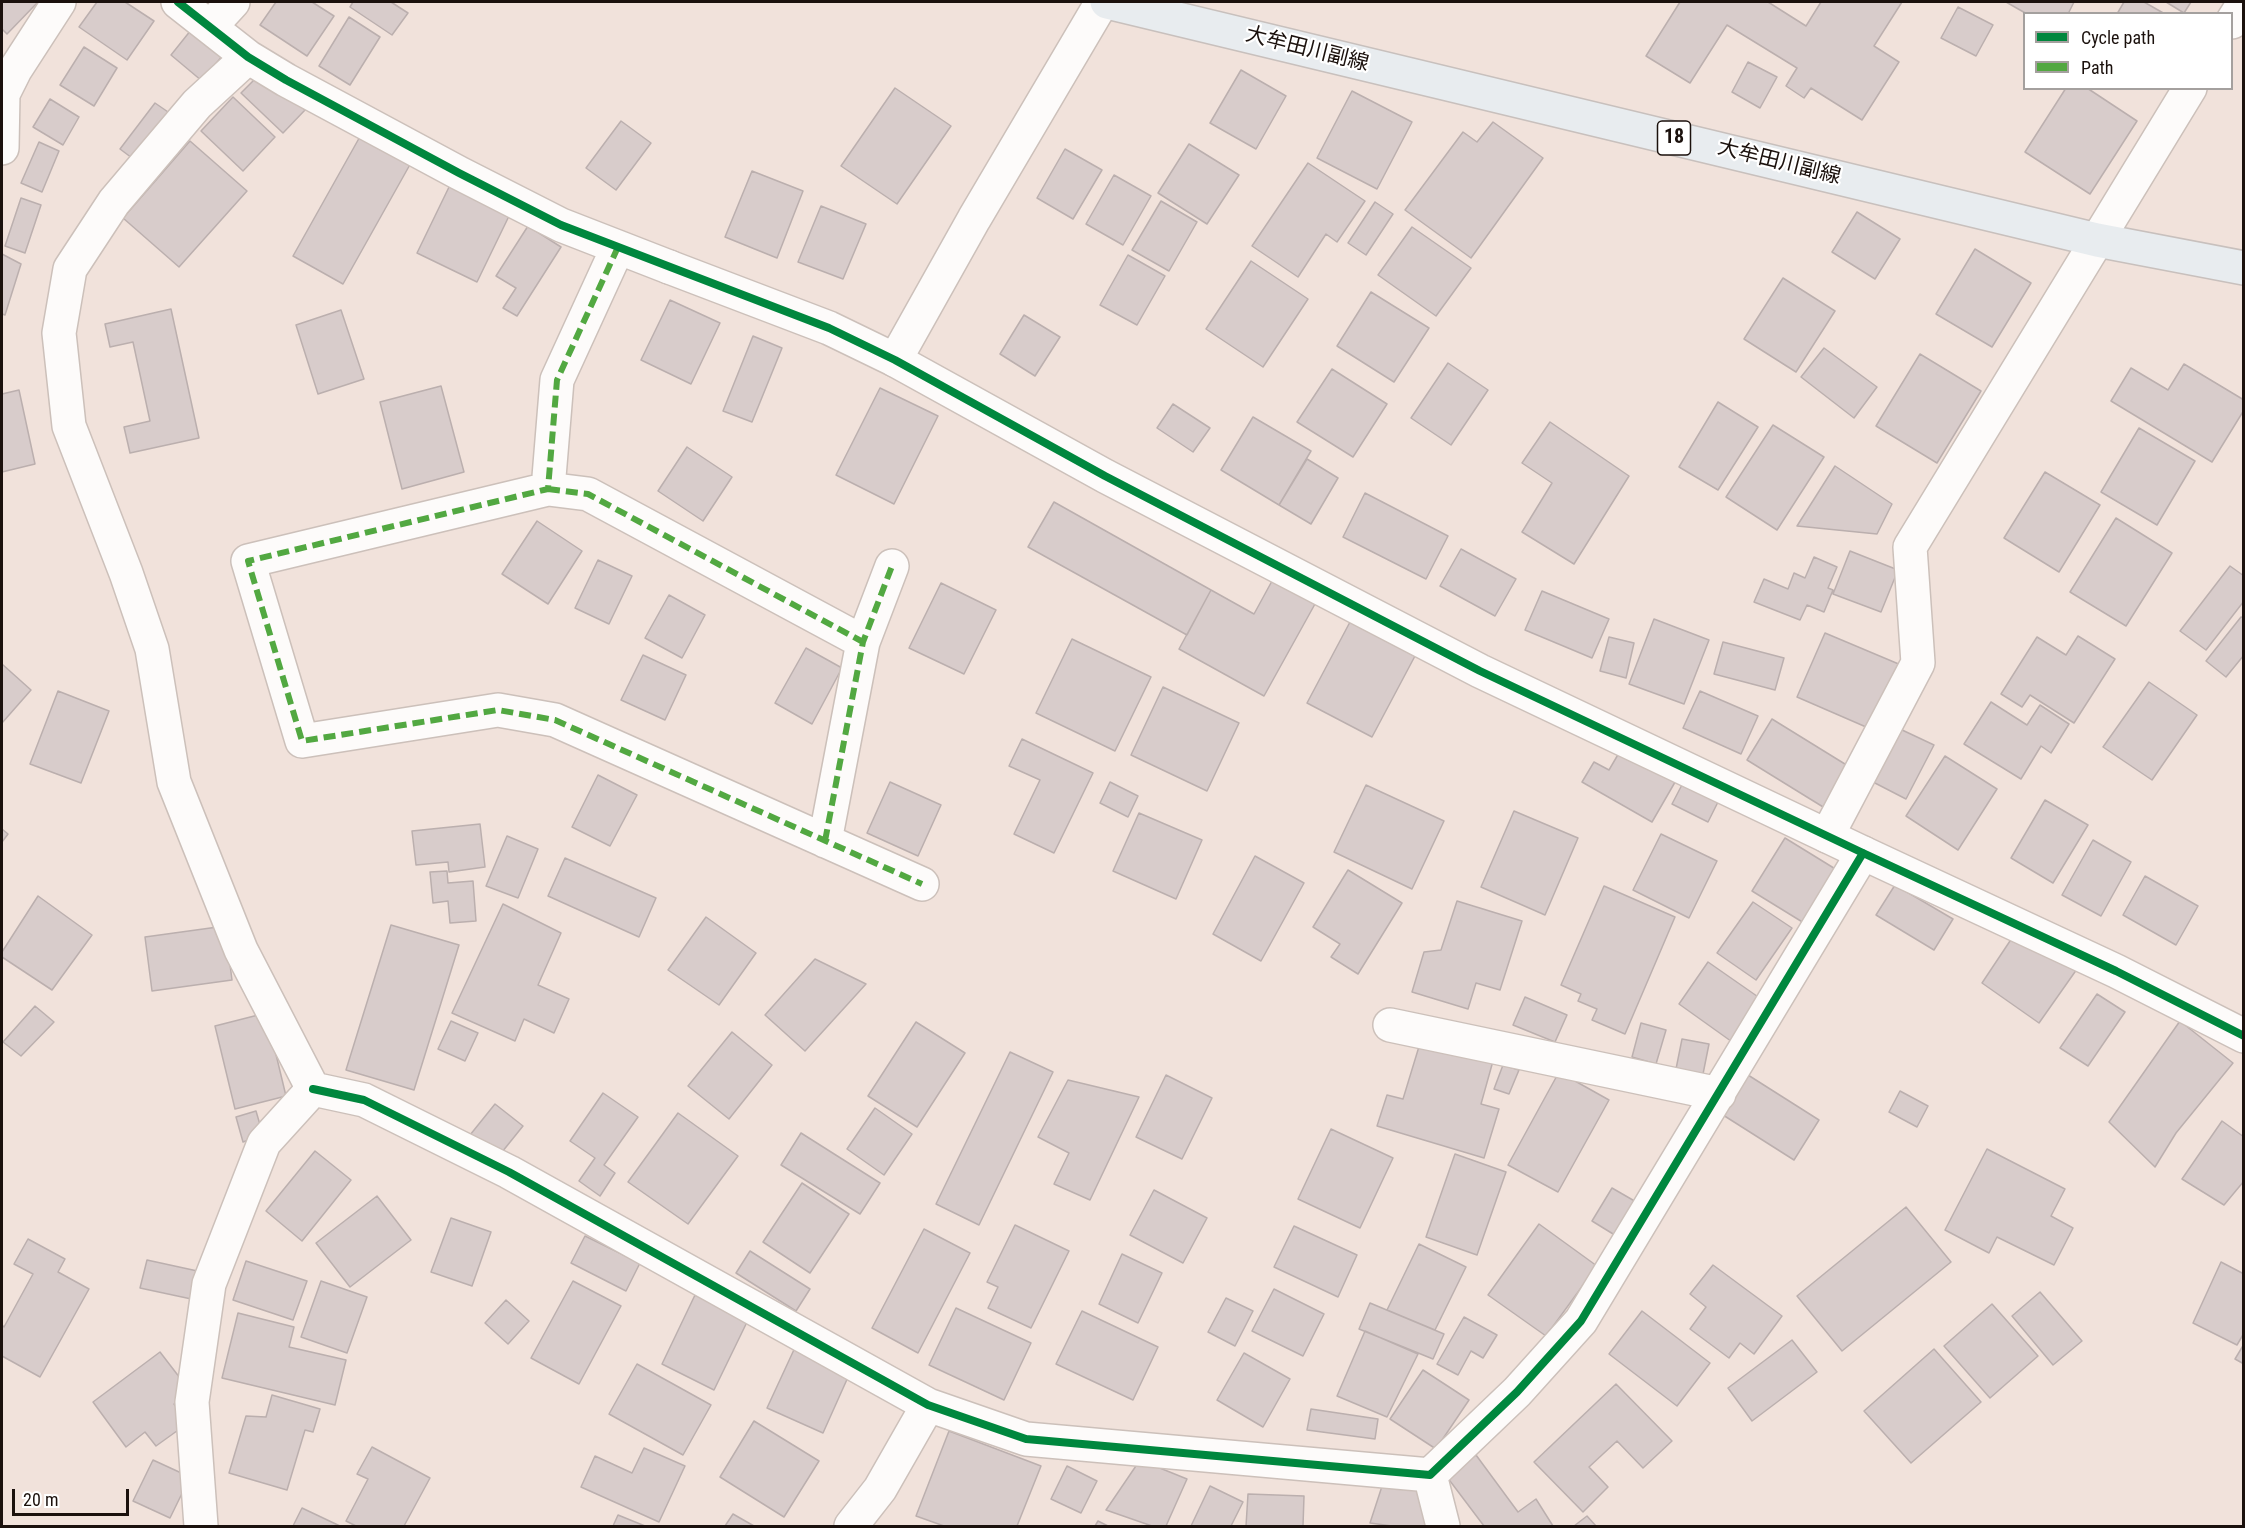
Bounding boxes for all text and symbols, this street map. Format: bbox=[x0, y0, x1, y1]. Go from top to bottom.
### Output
legend bbox=[2023, 12, 2233, 90]
street label: 大牟田川副線 bbox=[1243, 23, 1371, 77]
text: Cycle path bbox=[2081, 27, 2155, 48]
text: Path bbox=[2081, 57, 2114, 78]
road number: 18 bbox=[1658, 121, 1690, 155]
street label: 大牟田川副線 bbox=[1715, 136, 1843, 190]
scale bar bbox=[15, 1477, 132, 1515]
text: 20 m bbox=[23, 1489, 58, 1510]

